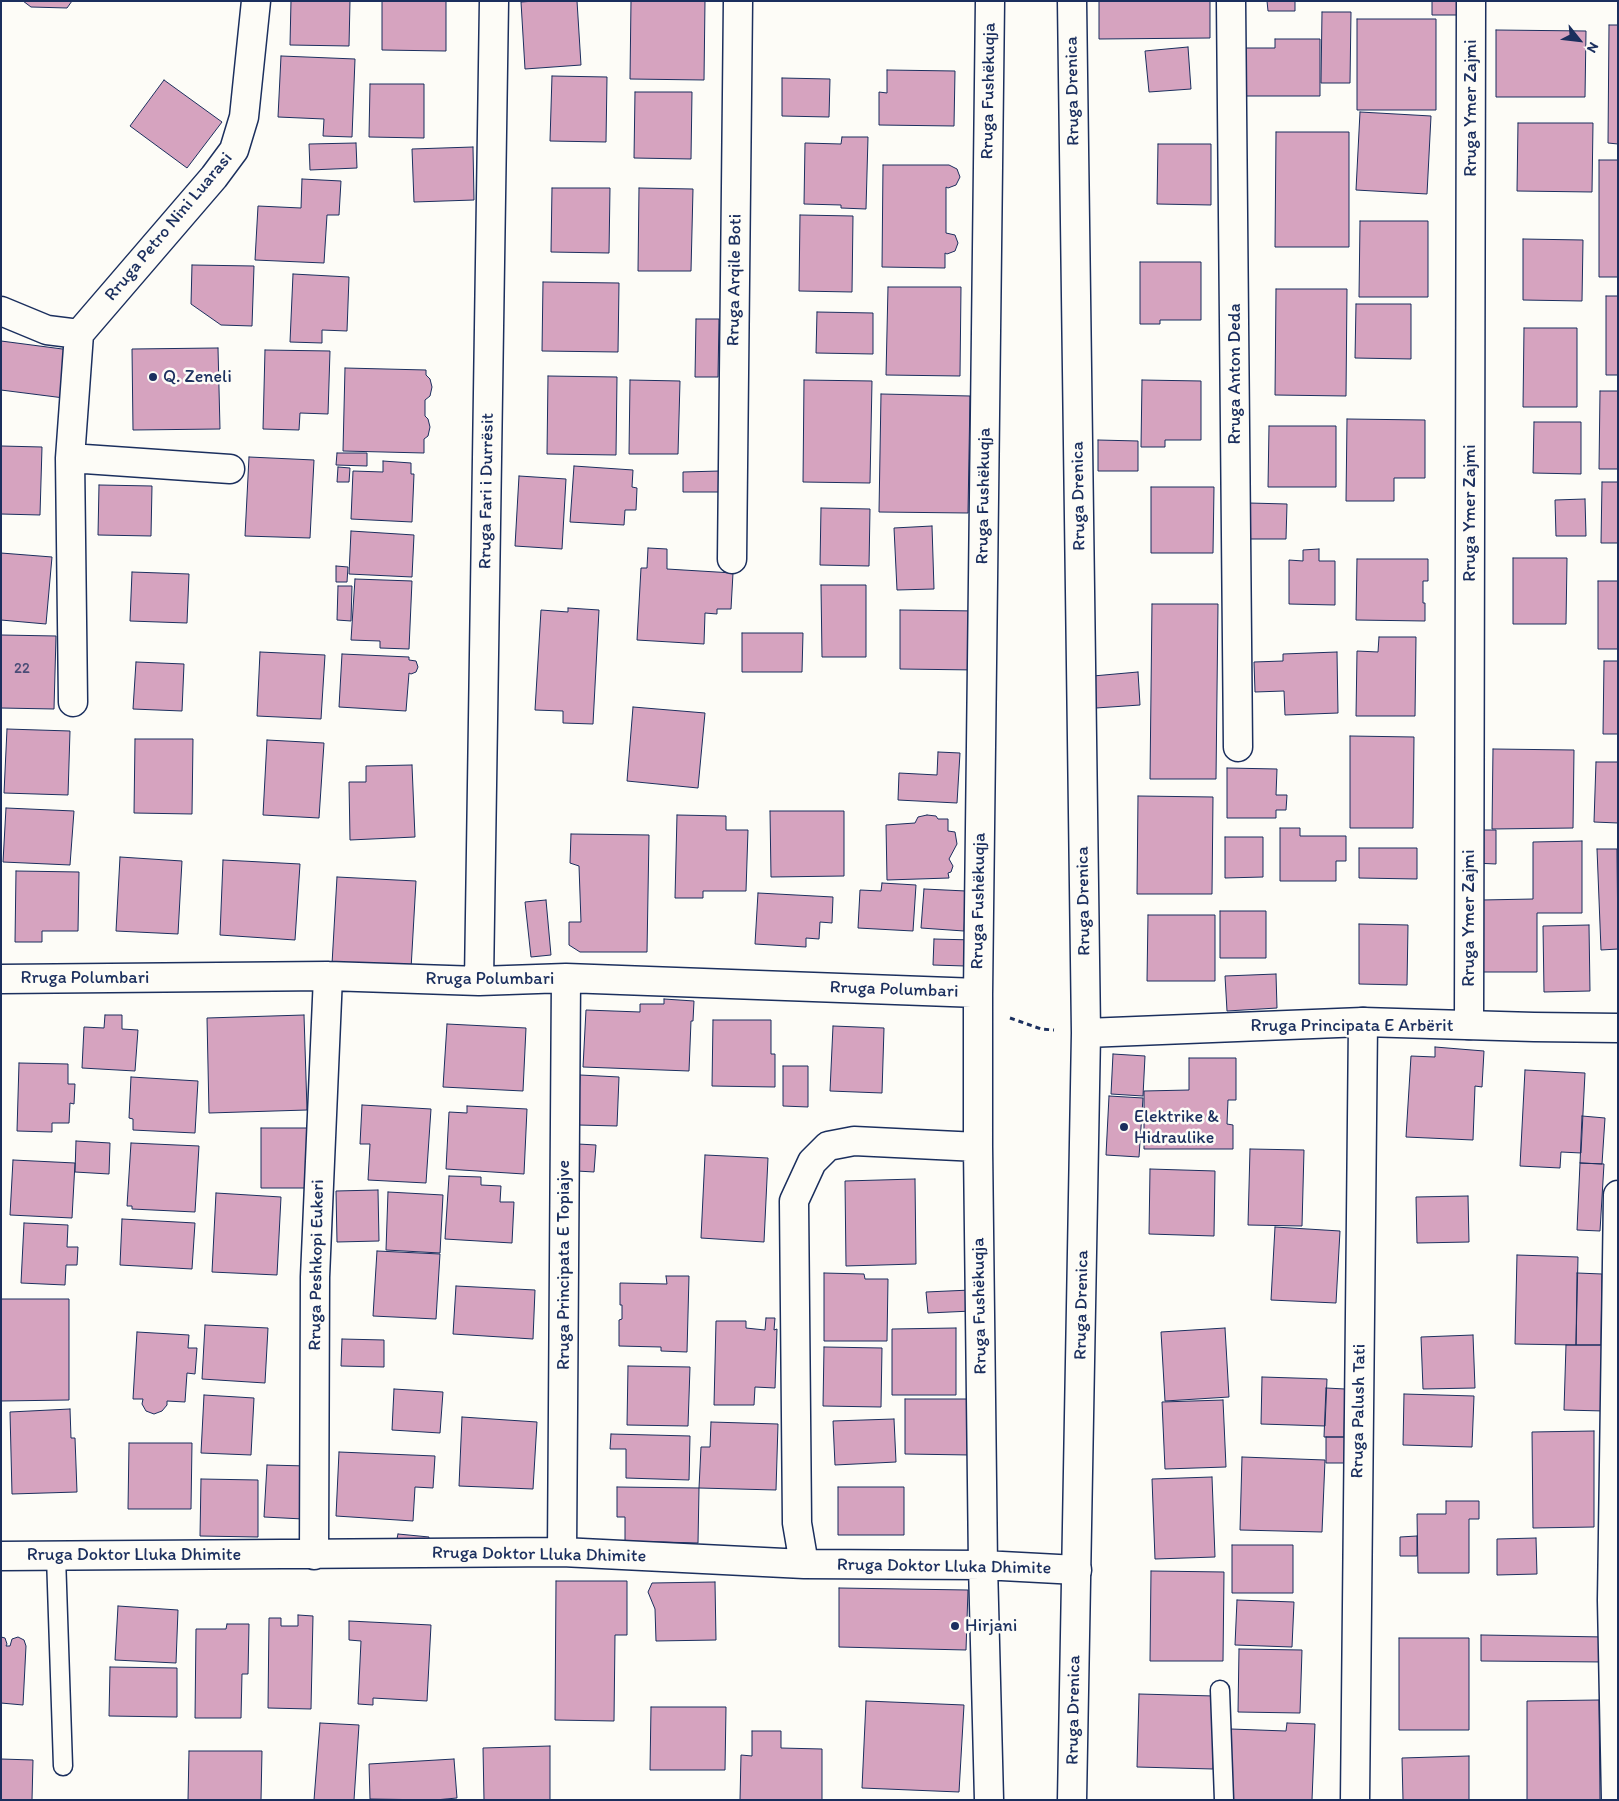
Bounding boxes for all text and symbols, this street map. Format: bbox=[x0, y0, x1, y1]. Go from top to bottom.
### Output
north arrow bbox=[1554, 15, 1604, 65]
street label: Rruga Fushëkuqja bbox=[977, 22, 1001, 160]
street label: Rruga Drenica bbox=[1061, 36, 1085, 146]
street label: Rruga Ymer Zajmi bbox=[1460, 39, 1482, 177]
text: N bbox=[1583, 39, 1602, 56]
street label: Rruga Petro Nini Luarasi bbox=[100, 148, 238, 306]
street label: Rruga Arqile Boti bbox=[723, 214, 747, 346]
street label: Rruga Anton Deda bbox=[1224, 303, 1246, 445]
place label: Q. Zeneli bbox=[163, 366, 232, 388]
marker: Q. Zeneli bbox=[147, 371, 159, 383]
street label: Rruga Fari i Durrësit bbox=[475, 413, 499, 569]
street label: Rruga Fushëkuqja bbox=[972, 427, 996, 565]
street label: Rruga Drenica bbox=[1067, 441, 1091, 551]
street label: Rruga Ymer Zajmi bbox=[1459, 444, 1481, 582]
house number: 22 bbox=[14, 660, 30, 678]
street label: Rruga Fushëkuqja bbox=[967, 832, 991, 970]
street label: Rruga Drenica bbox=[1072, 846, 1096, 956]
street label: Rruga Ymer Zajmi bbox=[1458, 849, 1480, 987]
street label: Rruga Polumbari bbox=[21, 967, 149, 989]
street label: Rruga Polumbari bbox=[426, 968, 554, 990]
street label: Rruga Polumbari bbox=[829, 977, 959, 1003]
street label: Rruga Principata E Arbërit bbox=[1251, 1015, 1453, 1037]
place label: Elektrike & Hidraulike bbox=[1134, 1106, 1219, 1148]
marker: Elektrike & Hidraulike bbox=[1118, 1121, 1130, 1133]
street label: Rruga Principata E Topiajve bbox=[553, 1160, 575, 1370]
street label: Rruga Peshkopi Eukeri bbox=[305, 1179, 329, 1351]
street label: Rruga Fushëkuqja bbox=[968, 1237, 992, 1375]
street label: Rruga Drenica bbox=[1070, 1250, 1094, 1360]
street label: Rruga Palush Tati bbox=[1347, 1344, 1371, 1478]
street label: Rruga Doktor Lluka Dhimite bbox=[432, 1542, 646, 1568]
street label: Rruga Doktor Lluka Dhimite bbox=[27, 1544, 241, 1566]
street label: Rruga Doktor Lluka Dhimite bbox=[837, 1554, 1051, 1580]
place label: Hirjani bbox=[965, 1615, 1017, 1637]
marker: Hirjani bbox=[949, 1620, 961, 1632]
street label: Rruga Drenica bbox=[1062, 1655, 1086, 1765]

